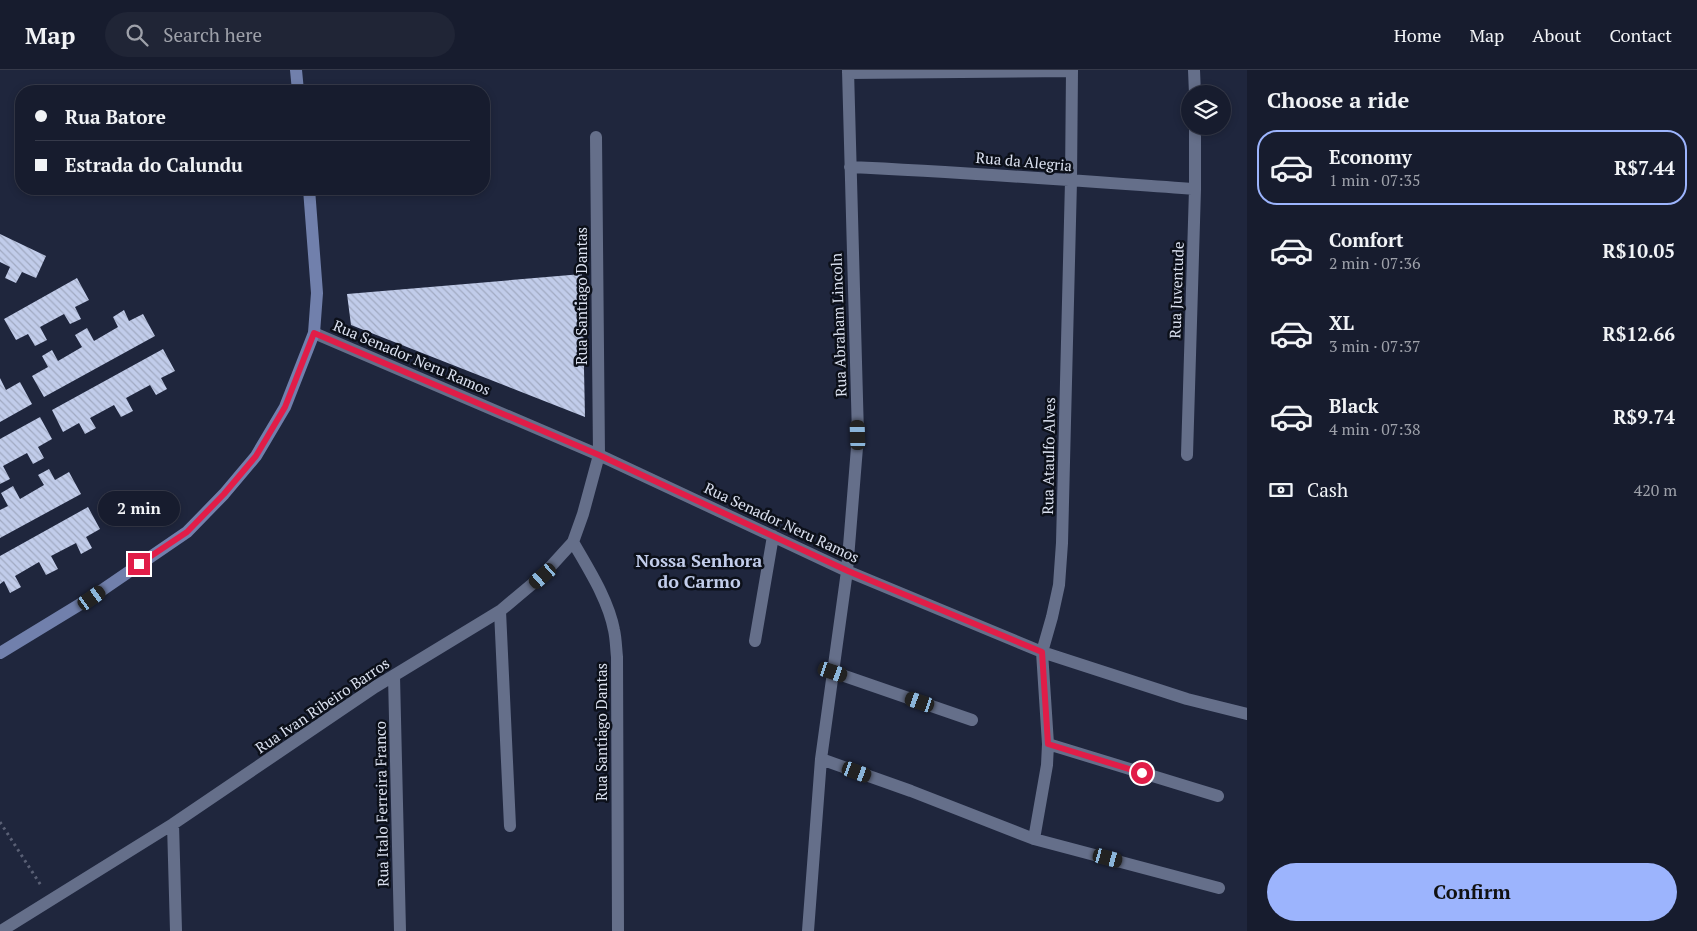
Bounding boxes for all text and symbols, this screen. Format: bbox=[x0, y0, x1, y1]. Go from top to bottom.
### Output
search box bbox=[105, 12, 455, 57]
text: Map bbox=[25, 19, 75, 51]
icon: search bbox=[123, 21, 151, 49]
text: Search here bbox=[163, 22, 262, 47]
text: Home bbox=[1394, 23, 1441, 47]
text: Map bbox=[1469, 23, 1504, 47]
text: About bbox=[1532, 23, 1581, 47]
text: Contact bbox=[1609, 23, 1672, 47]
map controls bbox=[1181, 85, 1231, 135]
button: layers bbox=[1181, 85, 1231, 135]
text: Choose a ride bbox=[1267, 85, 1409, 114]
text: Rua Batore bbox=[65, 104, 166, 129]
text: Economy bbox=[1329, 144, 1412, 169]
icon: car bbox=[1269, 145, 1314, 190]
street label: Rua da Alegria bbox=[975, 147, 1073, 175]
text: Estrada do Calundu bbox=[65, 152, 243, 177]
text: R$7.44 bbox=[1614, 155, 1675, 180]
text: 1 min · 07:35 bbox=[1329, 169, 1421, 191]
street label: Rua Santiago Dantas bbox=[571, 227, 591, 365]
text: Comfort bbox=[1329, 227, 1404, 252]
icon: car bbox=[1269, 228, 1314, 273]
text: R$10.05 bbox=[1602, 238, 1675, 263]
street label: Rua Juventude bbox=[1164, 241, 1188, 339]
text: 2 min · 07:36 bbox=[1329, 252, 1421, 274]
street label: Rua Abraham Lincoln bbox=[825, 253, 851, 397]
text: XL bbox=[1329, 310, 1354, 335]
icon: car bbox=[1269, 311, 1314, 356]
street label: Rua Senador Neru Ramos bbox=[330, 315, 494, 399]
text: R$12.66 bbox=[1602, 321, 1675, 346]
text: 3 min · 07:37 bbox=[1329, 335, 1421, 357]
text: Black bbox=[1329, 393, 1379, 418]
icon: car bbox=[1269, 394, 1314, 439]
street label: Rua Ataulfo Alves bbox=[1037, 397, 1059, 515]
text: R$9.74 bbox=[1613, 404, 1675, 429]
text: 4 min · 07:38 bbox=[1329, 418, 1421, 440]
car bbox=[849, 420, 866, 450]
icon: cash bbox=[1267, 476, 1295, 504]
street label: Rua Senador Neru Ramos bbox=[701, 477, 863, 567]
text: Cash bbox=[1307, 477, 1348, 502]
text: 420 m bbox=[1634, 479, 1677, 501]
callout: 2 min bbox=[98, 492, 180, 526]
text: 2 min bbox=[117, 497, 161, 519]
district label: Nossa Senhora do Carmo bbox=[636, 548, 762, 593]
route end bbox=[128, 553, 150, 575]
car bbox=[526, 560, 559, 592]
car bbox=[75, 583, 108, 613]
street label: Rua Ivan Ribeiro Barros bbox=[251, 653, 393, 757]
car bbox=[816, 660, 849, 684]
street label: Rua Santiago Dantas bbox=[591, 663, 611, 801]
car bbox=[903, 690, 936, 714]
street label: Rua Italo Ferreira Franco bbox=[370, 721, 392, 887]
car bbox=[840, 760, 873, 784]
route start bbox=[1131, 762, 1153, 784]
car bbox=[1091, 847, 1124, 869]
button: Confirm bbox=[1267, 863, 1677, 921]

